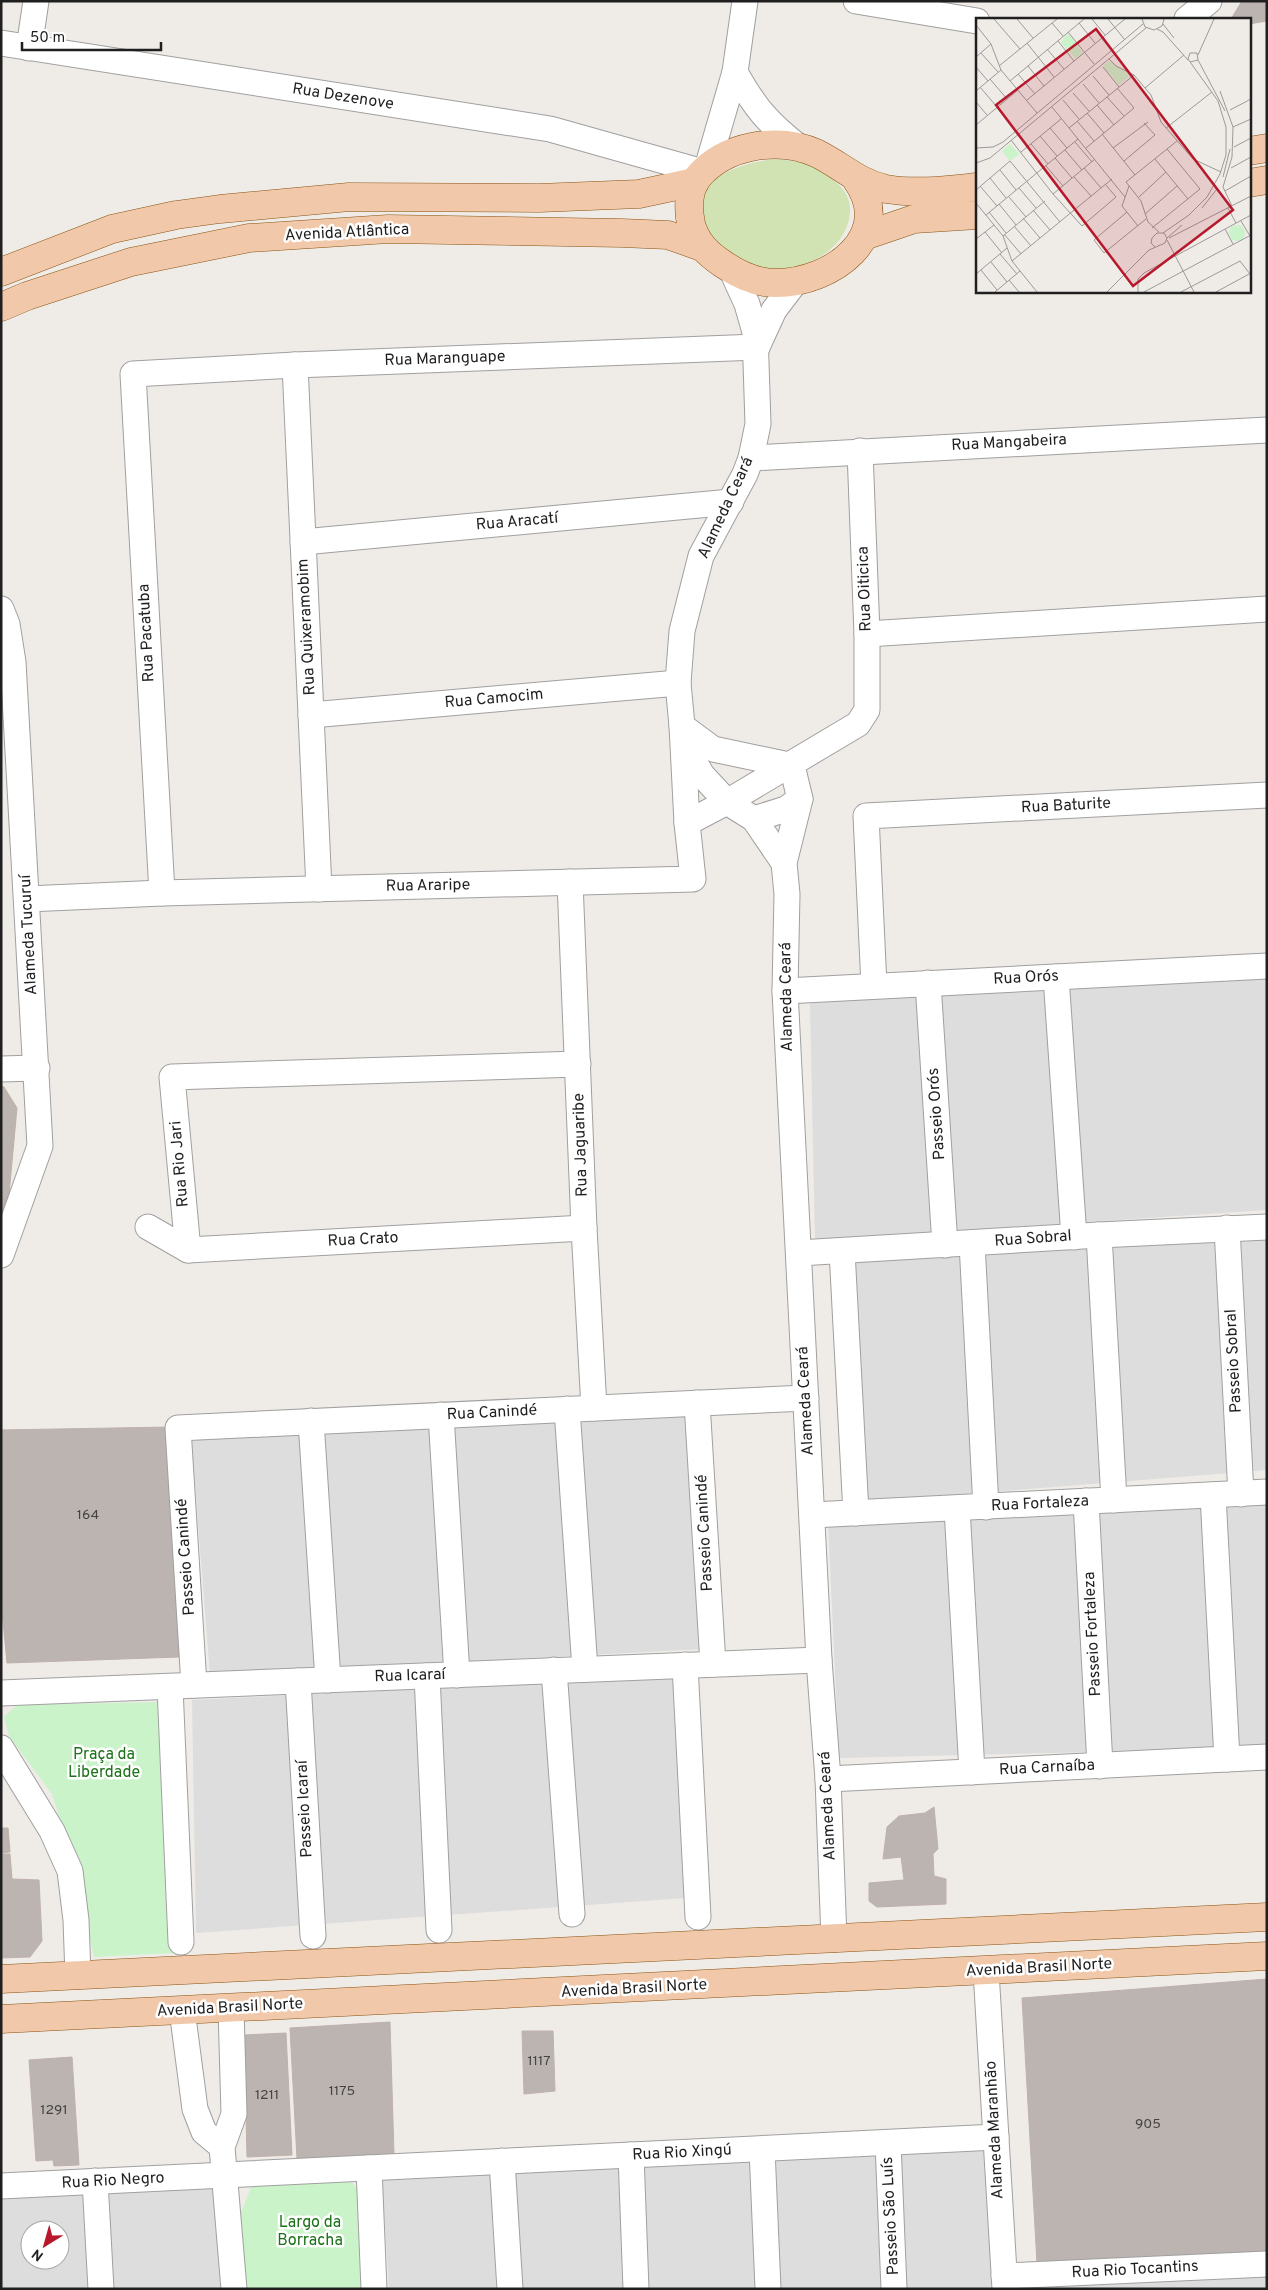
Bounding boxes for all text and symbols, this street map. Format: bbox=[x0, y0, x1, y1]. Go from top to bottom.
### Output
inset map bbox=[976, 18, 1250, 292]
scale bar bbox=[22, 20, 161, 52]
text: 50 m bbox=[30, 29, 65, 48]
street label: Rua Dezenove bbox=[291, 79, 395, 115]
street label: Avenida Atlântica bbox=[284, 220, 410, 246]
street label: Rua Maranguape bbox=[384, 347, 506, 371]
street label: Rua Mangabeira bbox=[951, 430, 1067, 456]
street label: Alameda Ceará bbox=[694, 454, 758, 562]
street label: Rua Aracatí bbox=[475, 508, 561, 536]
street label: Rua Oiticica bbox=[854, 546, 876, 632]
street label: Rua Quixeramobim bbox=[293, 558, 321, 696]
street label: Rua Pacatuba bbox=[134, 583, 160, 683]
street label: Rua Camocim bbox=[444, 685, 544, 713]
street label: Rua Baturite bbox=[1021, 794, 1111, 818]
street label: Alameda Tucuruí bbox=[16, 872, 42, 996]
street label: Rua Araripe bbox=[386, 875, 470, 897]
street label: Alameda Ceará bbox=[776, 942, 798, 1052]
street label: Rua Orós bbox=[993, 966, 1059, 990]
street label: Passeio Orós bbox=[924, 1067, 950, 1161]
street label: Rua Jaguaribe bbox=[569, 1093, 593, 1197]
street label: Rua Rio Jari bbox=[166, 1120, 194, 1208]
street label: Rua Sobral bbox=[994, 1226, 1072, 1252]
street label: Rua Crato bbox=[327, 1228, 399, 1252]
street label: Passeio Sobral bbox=[1221, 1309, 1247, 1413]
street label: Alameda Ceará bbox=[793, 1346, 819, 1456]
street label: Rua Canindé bbox=[446, 1401, 538, 1425]
street label: Passeio Canindé bbox=[692, 1474, 718, 1592]
street label: Rua Fortaleza bbox=[990, 1491, 1090, 1517]
street label: Passeio Canindé bbox=[172, 1498, 200, 1616]
house number: 164 bbox=[77, 1507, 99, 1524]
street label: Passeio Fortaleza bbox=[1080, 1571, 1106, 1697]
street label: Rua Icaraí bbox=[374, 1665, 448, 1687]
park label: Praça da Liberdade bbox=[68, 1745, 140, 1783]
street label: Alameda Ceará bbox=[815, 1751, 841, 1861]
street label: Rua Carnaíba bbox=[999, 1756, 1095, 1780]
street label: Passeio Icaraí bbox=[292, 1758, 318, 1858]
street label: Avenida Brasil Norte bbox=[965, 1954, 1113, 1982]
street label: Avenida Brasil Norte bbox=[560, 1975, 708, 2003]
street label: Avenida Brasil Norte bbox=[156, 1994, 304, 2022]
house number: 1117 bbox=[528, 2053, 550, 2070]
street label: Alameda Maranhão bbox=[981, 2060, 1009, 2200]
house number: 1175 bbox=[329, 2083, 355, 2100]
house number: 1211 bbox=[255, 2087, 279, 2104]
house number: 1291 bbox=[40, 2102, 68, 2119]
house number: 905 bbox=[1135, 2116, 1161, 2133]
street label: Rua Rio Xingú bbox=[632, 2140, 732, 2166]
street label: Passeio São Luís bbox=[878, 2156, 904, 2276]
street label: Rua Rio Negro bbox=[61, 2168, 165, 2194]
park label: Largo da Borracha bbox=[277, 2213, 343, 2251]
north arrow bbox=[20, 2220, 70, 2270]
text: N bbox=[29, 2244, 47, 2264]
street label: Rua Rio Tocantins bbox=[1071, 2257, 1199, 2283]

